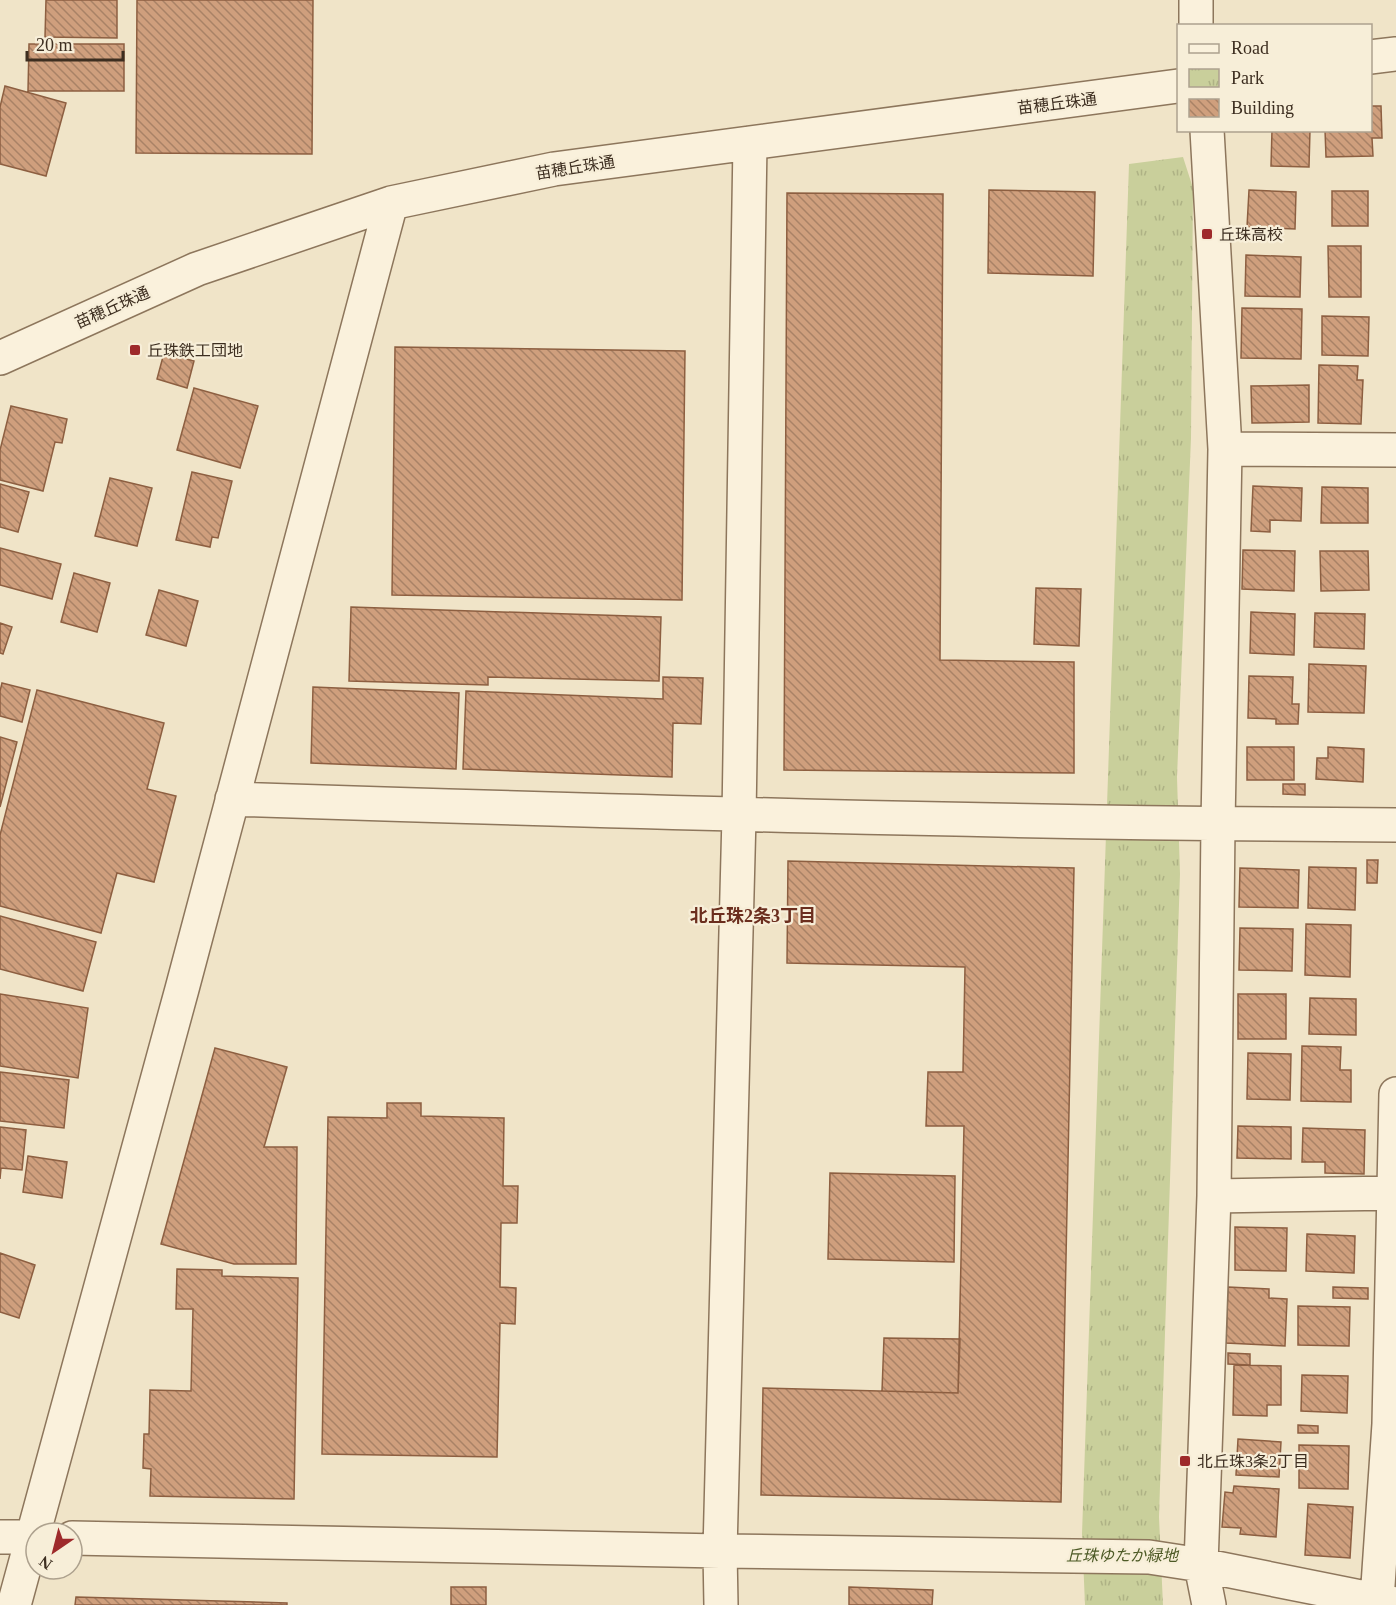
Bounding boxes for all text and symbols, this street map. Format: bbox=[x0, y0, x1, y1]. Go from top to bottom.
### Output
scale bar bbox=[27, 24, 123, 62]
legend bbox=[1177, 24, 1372, 132]
text: 20 m bbox=[36, 35, 73, 55]
text: Road bbox=[1231, 38, 1269, 58]
text: Park bbox=[1231, 68, 1264, 88]
street label: 苗穂丘珠通 bbox=[1016, 90, 1098, 117]
text: Building bbox=[1231, 98, 1294, 118]
street label: 苗穂丘珠通 bbox=[534, 153, 616, 182]
place label: 丘珠高校 bbox=[1219, 226, 1283, 243]
marker: 丘珠高校 bbox=[1200, 227, 1214, 241]
street label: 苗穂丘珠通 bbox=[72, 283, 152, 331]
place label: 丘珠鉄工団地 bbox=[147, 342, 243, 359]
marker: 丘珠鉄工団地 bbox=[128, 343, 142, 357]
district label: 北丘珠2条3丁目 bbox=[690, 906, 816, 926]
place label: 北丘珠3条2丁目 bbox=[1197, 1453, 1309, 1470]
marker: 北丘珠3条2丁目 bbox=[1178, 1454, 1192, 1468]
north arrow bbox=[24, 1521, 84, 1581]
park label: 丘珠ゆたか緑地 bbox=[1066, 1547, 1180, 1564]
text: N bbox=[36, 1552, 55, 1573]

